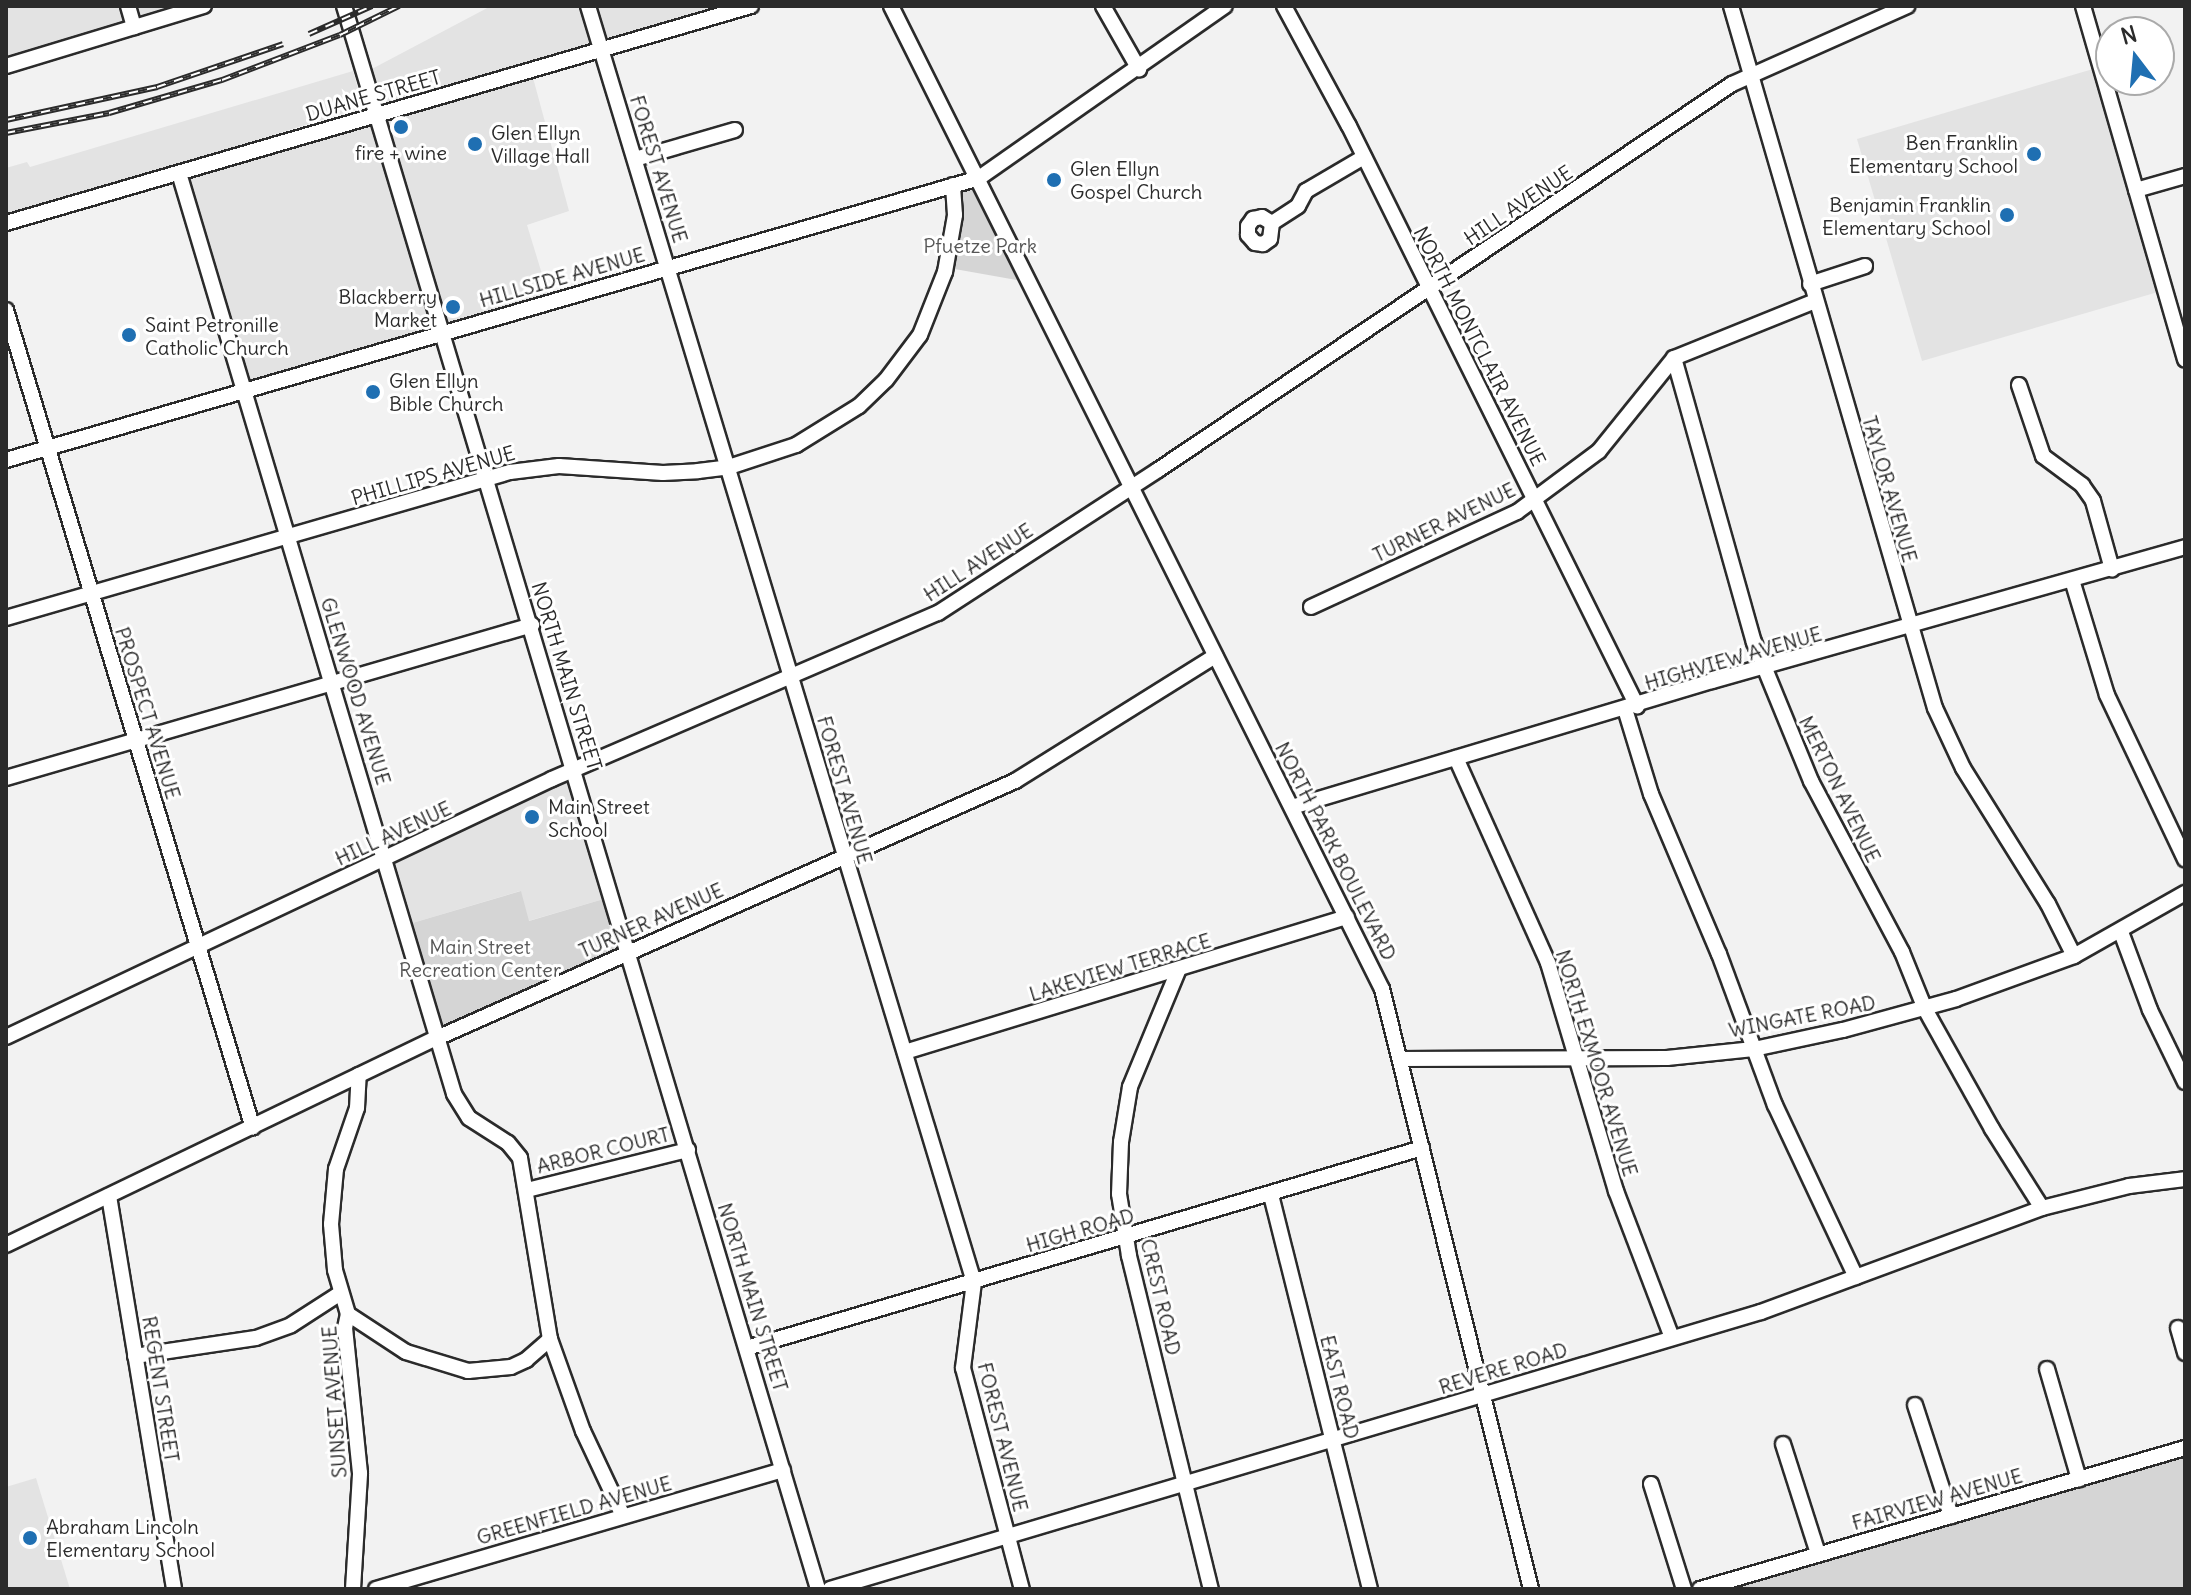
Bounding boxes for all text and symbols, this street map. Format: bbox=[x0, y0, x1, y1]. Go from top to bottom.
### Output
north arrow bbox=[2095, 16, 2175, 96]
text: N bbox=[2118, 19, 2140, 50]
street label: DUANE STREET bbox=[303, 64, 443, 126]
street label: FOREST AVENUE bbox=[625, 92, 693, 246]
marker: fire + wine bbox=[392, 118, 410, 136]
place label: Glen Ellyn Village Hall bbox=[491, 120, 590, 167]
place label: Ben Franklin Elementary School bbox=[1849, 130, 2018, 177]
marker: Glen Ellyn Village Hall bbox=[466, 135, 484, 153]
place label: fire + wine bbox=[355, 140, 447, 164]
marker: Ben Franklin Elementary School bbox=[2025, 145, 2043, 163]
place label: Glen Ellyn Gospel Church bbox=[1070, 156, 1202, 203]
street label: HILL AVENUE bbox=[1459, 160, 1577, 250]
marker: Glen Ellyn Gospel Church bbox=[1045, 171, 1063, 189]
place label: Benjamin Franklin Elementary School bbox=[1822, 192, 1991, 239]
marker: Benjamin Franklin Elementary School bbox=[1998, 206, 2016, 224]
street label: NORTH MONTCLAIR AVENUE bbox=[1409, 222, 1551, 470]
park label: Pfuetze Park bbox=[923, 233, 1037, 257]
street label: HILLSIDE AVENUE bbox=[476, 242, 648, 312]
place label: Blackberry Market bbox=[338, 284, 437, 331]
marker: Blackberry Market bbox=[444, 298, 462, 316]
place label: Saint Petronille Catholic Church bbox=[145, 312, 289, 359]
marker: Saint Petronille Catholic Church bbox=[120, 326, 138, 344]
place label: Glen Ellyn Bible Church bbox=[389, 368, 504, 415]
marker: Glen Ellyn Bible Church bbox=[364, 383, 382, 401]
street label: TAYLOR AVENUE bbox=[1858, 413, 1922, 565]
street label: PHILLIPS AVENUE bbox=[348, 440, 518, 510]
street label: TURNER AVENUE bbox=[1369, 477, 1519, 567]
street label: HILL AVENUE bbox=[919, 518, 1037, 606]
street label: NORTH MAIN STREET bbox=[527, 579, 607, 773]
street label: GLENWOOD AVENUE bbox=[316, 594, 396, 788]
street label: HIGHVIEW AVENUE bbox=[1642, 621, 1824, 695]
street label: PROSPECT AVENUE bbox=[110, 624, 186, 802]
street label: MERTON AVENUE bbox=[1794, 712, 1886, 866]
street label: FOREST AVENUE bbox=[812, 713, 878, 867]
street label: NORTH PARK BOULEVARD bbox=[1270, 738, 1402, 964]
place label: Main Street School bbox=[548, 794, 650, 841]
street label: HILL AVENUE bbox=[331, 796, 455, 870]
marker: Main Street School bbox=[523, 808, 541, 826]
street label: TURNER AVENUE bbox=[575, 877, 727, 963]
street label: LAKEVIEW TERRACE bbox=[1026, 928, 1214, 1006]
park label: Main Street Recreation Center bbox=[399, 935, 561, 982]
street label: NORTH EXMOOR AVENUE bbox=[1551, 947, 1643, 1179]
street label: WINGATE ROAD bbox=[1727, 990, 1877, 1042]
street label: ARBOR COURT bbox=[534, 1122, 672, 1178]
street label: NORTH MAIN STREET bbox=[713, 1200, 793, 1394]
street label: HIGH ROAD bbox=[1023, 1203, 1137, 1257]
street label: CREST ROAD bbox=[1136, 1236, 1186, 1358]
street label: REGENT STREET bbox=[138, 1314, 184, 1464]
street label: SUNSET AVENUE bbox=[317, 1325, 351, 1479]
street label: EAST ROAD bbox=[1316, 1333, 1364, 1441]
street label: REVERE ROAD bbox=[1436, 1337, 1570, 1399]
street label: FOREST AVENUE bbox=[973, 1360, 1033, 1514]
street label: FAIRVIEW AVENUE bbox=[1849, 1463, 2025, 1535]
street label: GREENFIELD AVENUE bbox=[474, 1471, 674, 1549]
place label: Abraham Lincoln Elementary School bbox=[46, 1514, 215, 1561]
marker: Abraham Lincoln Elementary School bbox=[21, 1529, 39, 1547]

